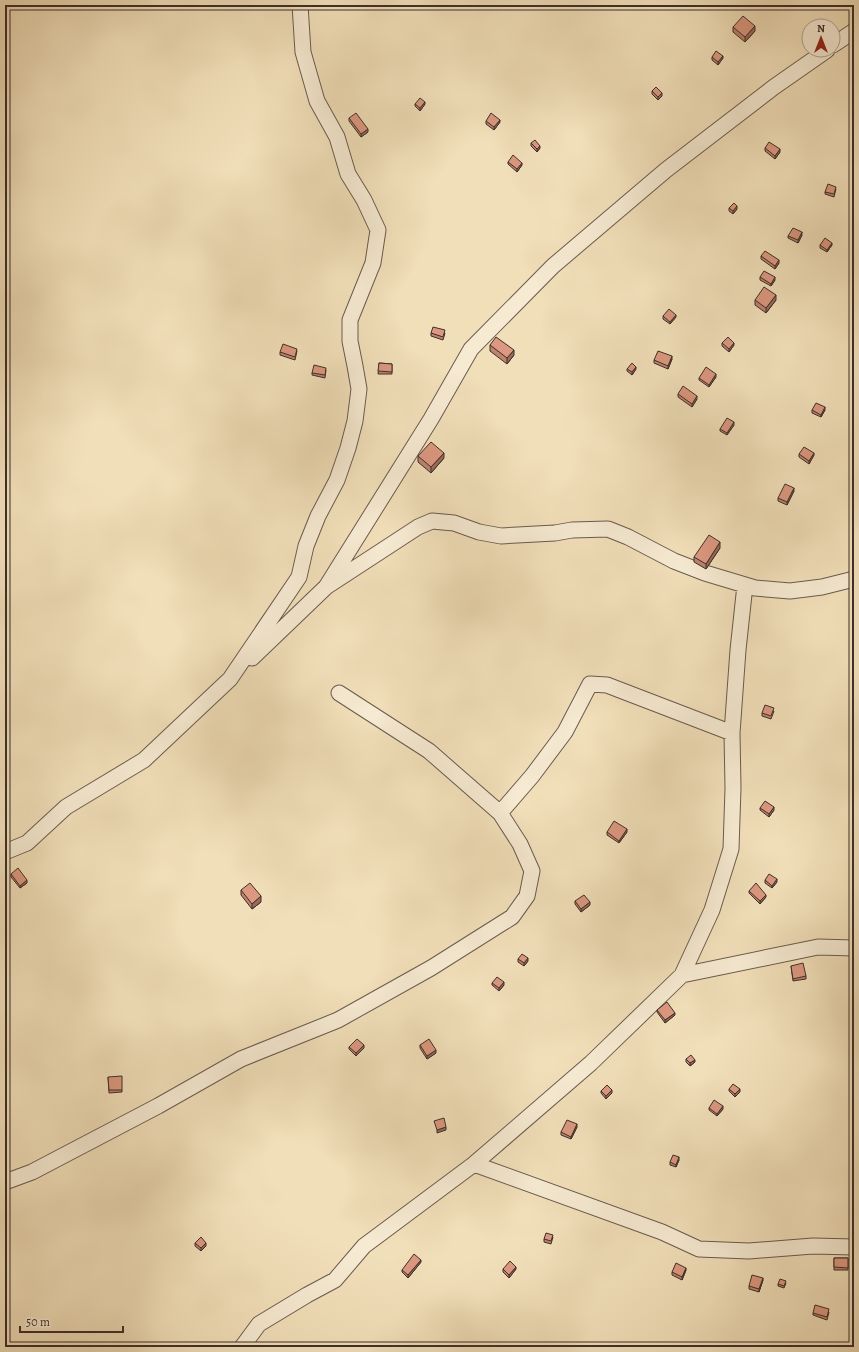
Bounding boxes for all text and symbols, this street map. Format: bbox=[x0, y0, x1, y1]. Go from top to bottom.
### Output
north arrow bbox=[801, 18, 841, 58]
text: N bbox=[817, 21, 825, 36]
scale bar bbox=[20, 1308, 123, 1334]
text: 50 m bbox=[26, 1314, 50, 1330]

